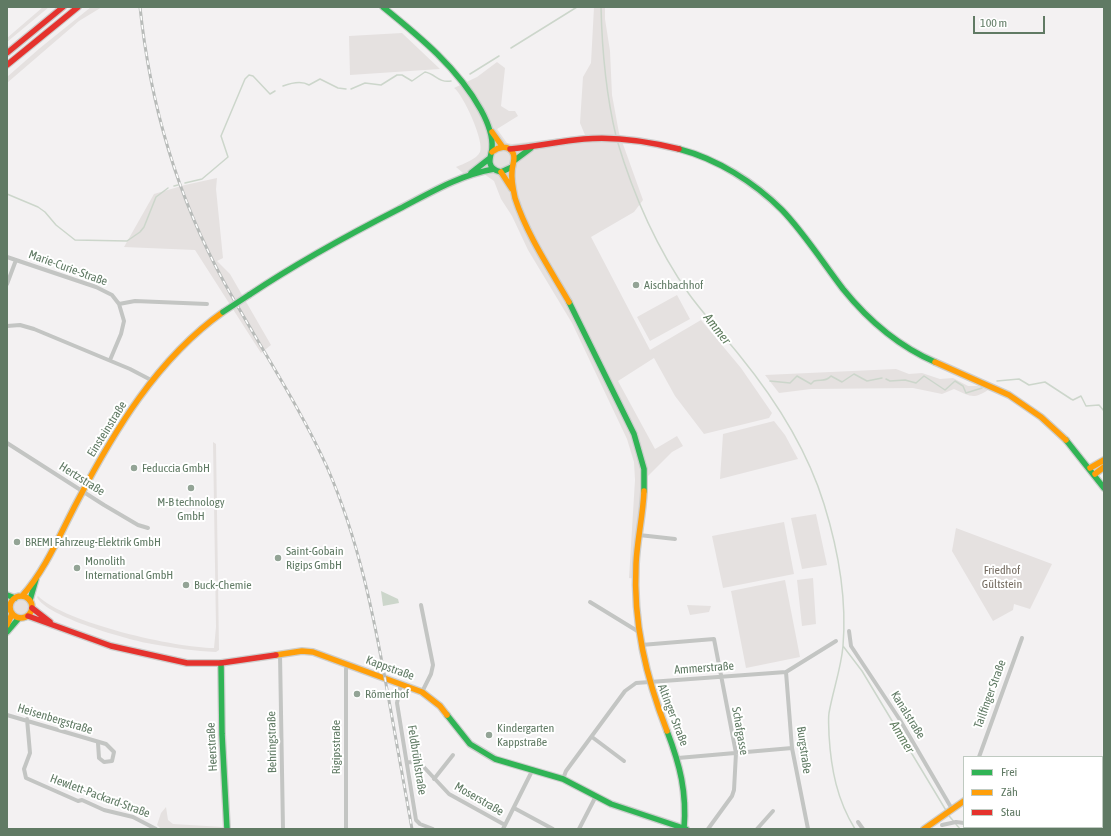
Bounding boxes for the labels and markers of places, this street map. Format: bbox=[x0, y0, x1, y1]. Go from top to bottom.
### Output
place label: Aischbachhof bbox=[644, 278, 703, 292]
marker: Aischbachhof bbox=[631, 280, 641, 290]
place label: Feduccia GmbH bbox=[142, 461, 210, 475]
marker: Feduccia GmbH bbox=[129, 463, 139, 473]
marker: M-B technology GmbH bbox=[186, 483, 196, 493]
place label: M-B technology GmbH bbox=[157, 495, 225, 523]
place label: BREMI Fahrzeug-Elektrik GmbH bbox=[25, 535, 161, 549]
marker: BREMI Fahrzeug-Elektrik GmbH bbox=[12, 537, 22, 547]
place label: Saint-Gobain Rigips GmbH bbox=[286, 544, 344, 572]
marker: Saint-Gobain Rigips GmbH bbox=[273, 553, 283, 563]
place label: Monolith International GmbH bbox=[85, 554, 173, 582]
marker: Monolith International GmbH bbox=[72, 563, 82, 573]
place label: Buck-Chemie bbox=[194, 578, 252, 592]
marker: Buck-Chemie bbox=[181, 580, 191, 590]
place label: Römerhof bbox=[365, 687, 409, 701]
marker: Römerhof bbox=[352, 689, 362, 699]
place label: Kindergarten Kappstraße bbox=[497, 721, 554, 749]
marker: Kindergarten Kappstraße bbox=[484, 730, 494, 740]

